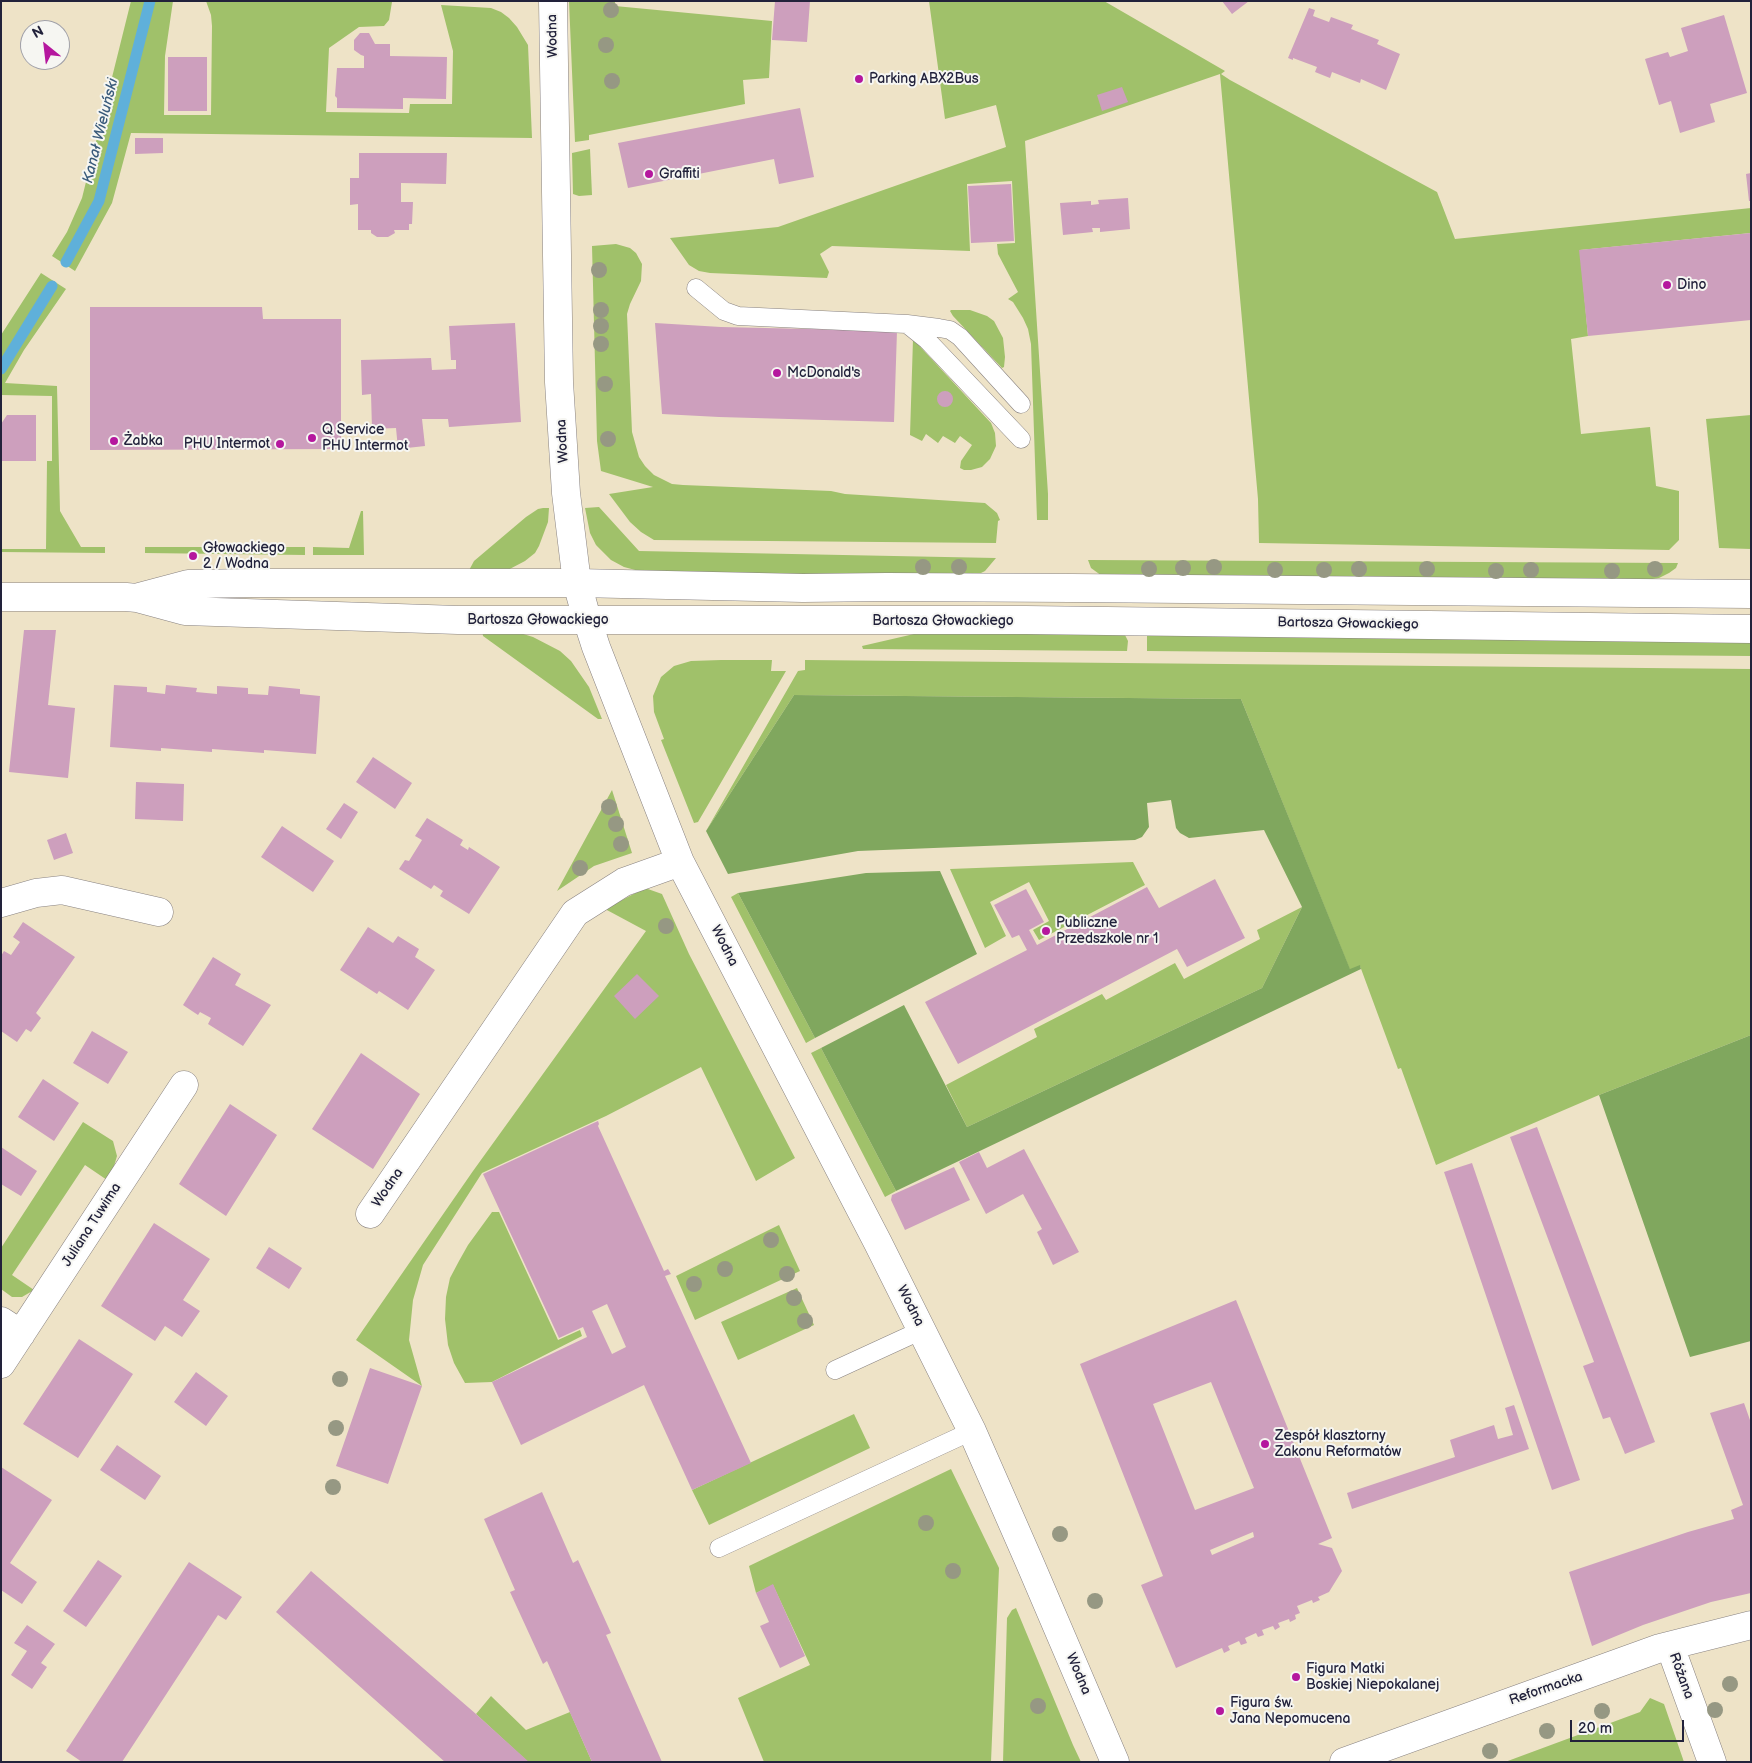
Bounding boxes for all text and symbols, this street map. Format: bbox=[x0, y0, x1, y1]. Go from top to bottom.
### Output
street label: Wodna bbox=[544, 14, 562, 58]
north arrow bbox=[20, 20, 70, 70]
text: N bbox=[29, 22, 47, 42]
place label: Parking ABX2Bus bbox=[869, 71, 979, 87]
marker: Parking ABX2Bus bbox=[853, 73, 865, 85]
water label: Kanał Wieluński bbox=[79, 77, 123, 185]
place label: Graffiti bbox=[659, 166, 700, 182]
marker: Graffiti bbox=[643, 168, 655, 180]
place label: Dino bbox=[1677, 277, 1706, 293]
marker: Dino bbox=[1661, 279, 1673, 291]
place label: McDonald's bbox=[787, 365, 860, 381]
marker: McDonald's bbox=[771, 367, 783, 379]
street label: Wodna bbox=[553, 419, 573, 463]
place label: Q Service PHU Intermot bbox=[322, 422, 408, 454]
marker: Q Service PHU Intermot bbox=[306, 432, 318, 444]
place label: Żabka bbox=[124, 433, 163, 449]
marker: Żabka bbox=[108, 435, 120, 447]
place label: PHU Intermot bbox=[184, 436, 270, 452]
marker: PHU Intermot bbox=[274, 438, 286, 450]
place label: Głowackiego 2 / Wodna bbox=[203, 540, 285, 572]
marker: Głowackiego 2 / Wodna bbox=[187, 550, 199, 562]
street label: Bartosza Głowackiego bbox=[467, 612, 609, 628]
street label: Bartosza Głowackiego bbox=[872, 613, 1014, 629]
street label: Bartosza Głowackiego bbox=[1277, 614, 1419, 634]
place label: Publiczne Przedszkole nr 1 bbox=[1056, 915, 1158, 948]
street label: Wodna bbox=[707, 923, 741, 969]
marker: Publiczne Przedszkole nr 1 bbox=[1040, 925, 1052, 937]
street label: Wodna bbox=[369, 1165, 407, 1211]
street label: Juliana Tuwima bbox=[59, 1180, 125, 1270]
street label: Wodna bbox=[893, 1283, 927, 1329]
place label: Zespół klasztorny Zakonu Reformatów bbox=[1275, 1428, 1401, 1460]
marker: Zespół klasztorny Zakonu Reformatów bbox=[1259, 1438, 1271, 1450]
street label: Wodna bbox=[1062, 1651, 1094, 1697]
street label: Różana bbox=[1665, 1651, 1697, 1701]
place label: Figura Matki Boskiej Niepokalanej bbox=[1306, 1661, 1439, 1694]
street label: Reformacka bbox=[1507, 1669, 1585, 1709]
marker: Figura Matki Boskiej Niepokalanej bbox=[1290, 1671, 1302, 1683]
place label: Figura św. Jana Nepomucena bbox=[1230, 1695, 1350, 1728]
marker: Figura św. Jana Nepomucena bbox=[1214, 1705, 1226, 1717]
scale bar bbox=[1572, 1710, 1686, 1742]
text: 20 m bbox=[1578, 1719, 1612, 1738]

